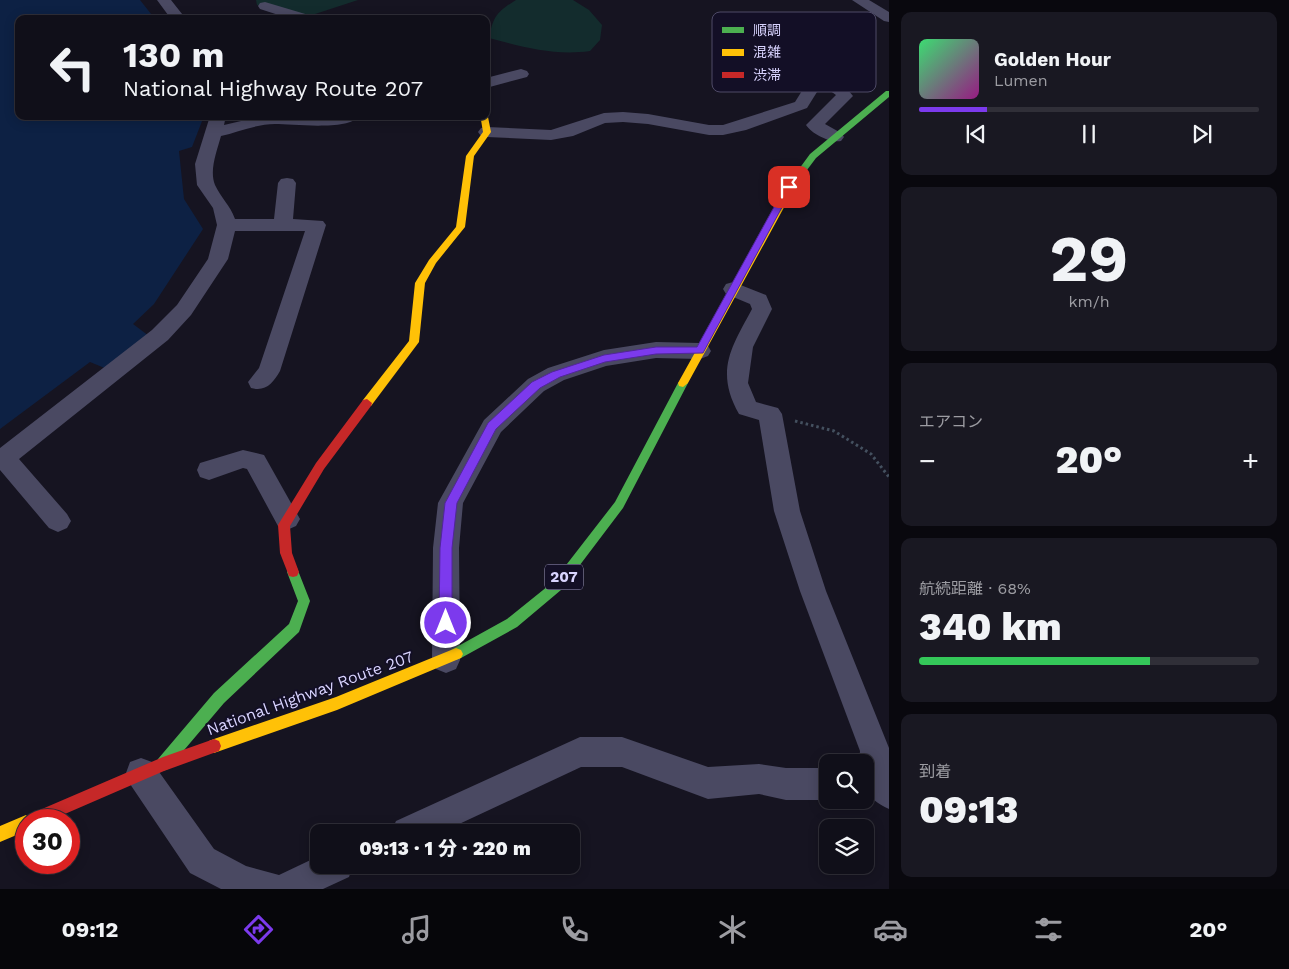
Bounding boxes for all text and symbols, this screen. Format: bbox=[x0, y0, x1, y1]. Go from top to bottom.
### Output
legend bbox=[712, 12, 876, 92]
text: 順調 bbox=[753, 22, 781, 38]
text: 130 m bbox=[123, 34, 224, 76]
icon: left bbox=[40, 35, 105, 100]
text: 混雑 bbox=[753, 44, 781, 60]
text: Golden Hour bbox=[994, 48, 1111, 71]
text: 渋滞 bbox=[753, 67, 781, 83]
text: Lumen bbox=[994, 71, 1048, 90]
text: National Highway Route 207 bbox=[123, 76, 423, 101]
icon: previous bbox=[962, 120, 990, 148]
icon: pause bbox=[1075, 120, 1103, 148]
icon: next bbox=[1188, 120, 1216, 148]
pin bbox=[768, 166, 810, 208]
icon: arrive bbox=[775, 173, 803, 201]
text: 29 bbox=[1050, 221, 1128, 297]
text: km/h bbox=[1068, 292, 1110, 311]
text: エアコン bbox=[919, 412, 983, 431]
text: 20° bbox=[1056, 438, 1122, 482]
text: − bbox=[919, 444, 936, 477]
text: + bbox=[1242, 444, 1259, 477]
road number: 207 bbox=[545, 564, 583, 590]
text: 航続距離 · 68% bbox=[919, 579, 1031, 598]
position arrow bbox=[419, 596, 471, 648]
text: 340 km bbox=[919, 605, 1062, 649]
street label: National Highway Route 207 bbox=[204, 647, 416, 739]
map controls bbox=[819, 754, 874, 874]
button: search bbox=[819, 754, 874, 809]
text: 到着 bbox=[919, 762, 951, 781]
text: 09:13 bbox=[919, 788, 1018, 832]
speed limit sign: 30 bbox=[15, 809, 80, 874]
button: layers bbox=[819, 819, 874, 874]
text: 09:13 · 1 分 · 220 m bbox=[359, 837, 531, 860]
icon: directions bbox=[241, 912, 276, 947]
icon: music bbox=[399, 912, 434, 947]
icon: phone bbox=[557, 912, 592, 947]
icon: climate bbox=[715, 912, 750, 947]
icon: car bbox=[873, 912, 908, 947]
icon: filters bbox=[1031, 912, 1066, 947]
text: 09:12 bbox=[61, 917, 118, 942]
text: 20° bbox=[1189, 917, 1227, 942]

